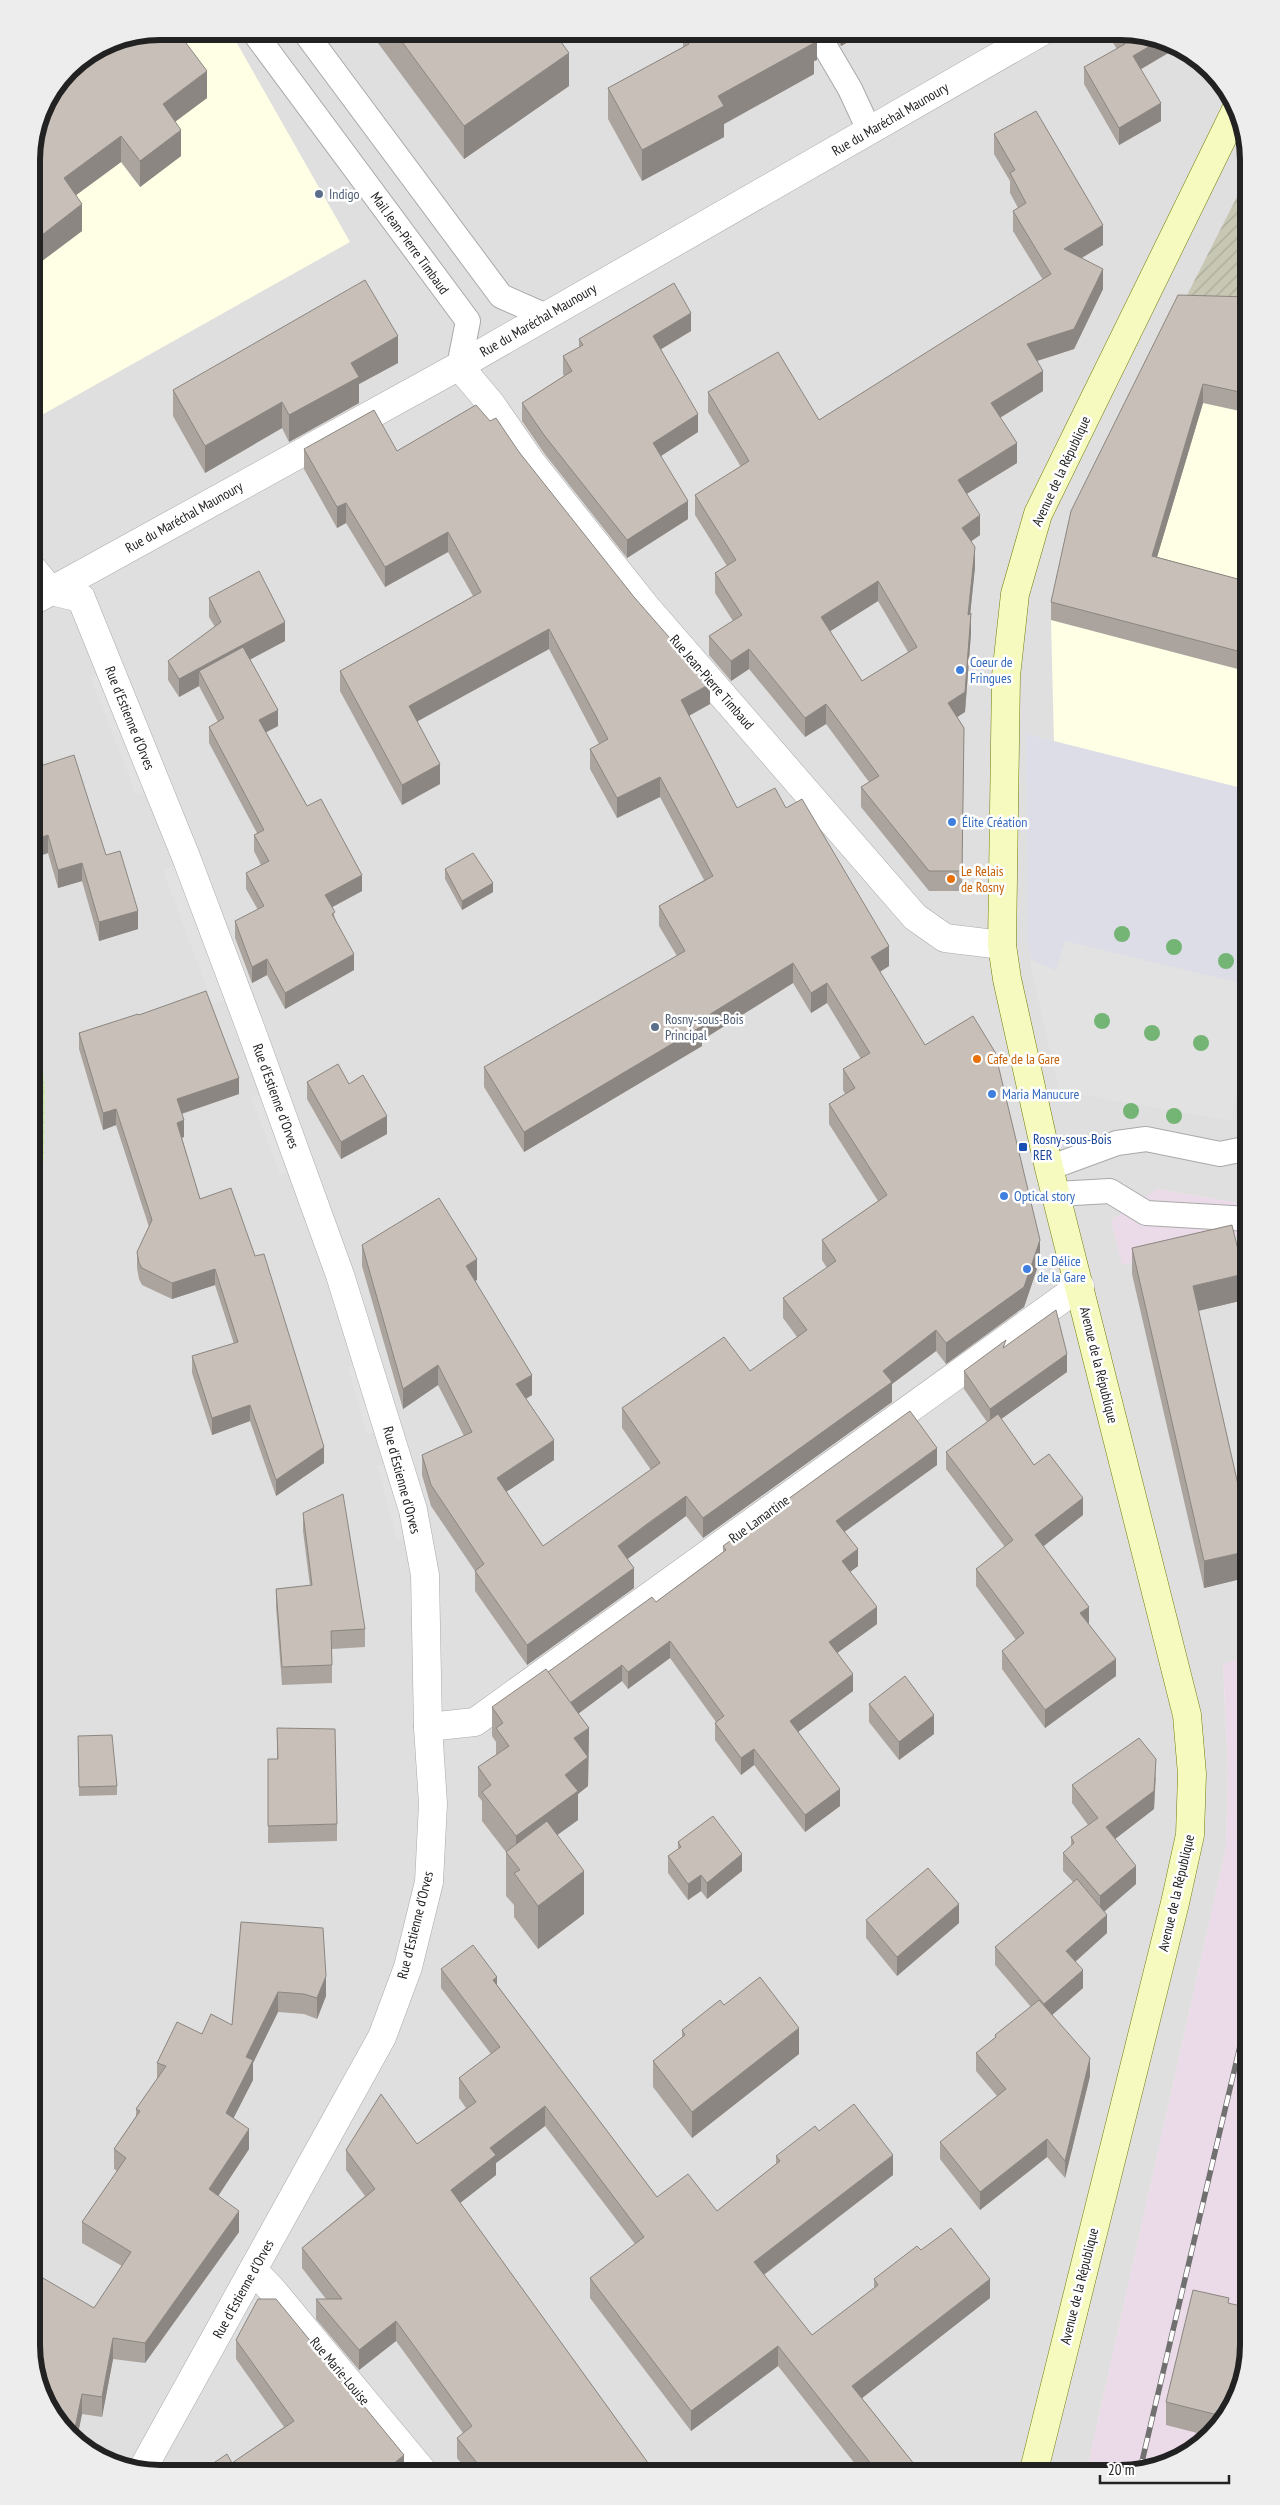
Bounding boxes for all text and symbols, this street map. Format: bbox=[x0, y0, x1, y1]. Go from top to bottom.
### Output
street label: Rue du Maréchal Maunoury bbox=[829, 78, 952, 160]
place label: Indigo bbox=[329, 185, 360, 203]
marker: Indigo bbox=[313, 188, 325, 200]
street label: Mail Jean-Pierre Timbaud bbox=[367, 188, 453, 298]
street label: Rue du Maréchal Maunoury bbox=[477, 279, 600, 361]
street label: Avenue de la République bbox=[1028, 413, 1094, 529]
street label: Rue du Maréchal Maunoury bbox=[122, 477, 247, 557]
street label: Rue Jean-Pierre Timbaud bbox=[666, 631, 758, 733]
place label: Coeur de Fringues bbox=[970, 653, 1013, 687]
street label: Rue d'Estienne d'Orves bbox=[101, 664, 159, 773]
marker: Coeur de Fringues bbox=[954, 664, 966, 676]
place label: Élite Création bbox=[962, 813, 1027, 831]
marker: Élite Création bbox=[946, 816, 958, 828]
place label: Le Relais de Rosny bbox=[961, 862, 1005, 896]
marker: Le Relais de Rosny bbox=[945, 873, 957, 885]
place label: Rosny-sous-Bois Principal bbox=[665, 1010, 744, 1044]
marker: Rosny-sous-Bois Principal bbox=[649, 1021, 661, 1033]
street label: Rue d'Estienne d'Orves bbox=[249, 1041, 303, 1151]
place label: Cafe de la Gare bbox=[987, 1050, 1060, 1068]
marker: Cafe de la Gare bbox=[971, 1053, 983, 1065]
place label: Maria Manucure bbox=[1002, 1085, 1080, 1103]
marker: Maria Manucure bbox=[986, 1088, 998, 1100]
place label: Rosny-sous-Bois RER bbox=[1033, 1130, 1112, 1164]
marker: Rosny-sous-Bois RER bbox=[1017, 1141, 1029, 1153]
place label: Optical story bbox=[1014, 1187, 1076, 1205]
marker: Optical story bbox=[998, 1190, 1010, 1202]
place label: Le Délice de la Gare bbox=[1037, 1252, 1086, 1286]
marker: Le Délice de la Gare bbox=[1021, 1263, 1033, 1275]
street label: Avenue de la République bbox=[1076, 1305, 1122, 1425]
street label: Rue d'Estienne d'Orves bbox=[379, 1424, 425, 1536]
street label: Rue Lamartine bbox=[725, 1491, 793, 1547]
street label: Avenue de la République bbox=[1154, 1833, 1198, 1953]
street label: Rue d'Estienne d'Orves bbox=[393, 1869, 437, 1981]
street label: Avenue de la République bbox=[1056, 2226, 1102, 2346]
street label: Rue d'Estienne d'Orves bbox=[208, 2236, 278, 2342]
street label: Rue Marie-Louise bbox=[306, 2333, 374, 2409]
scale bar bbox=[1100, 2452, 1229, 2484]
text: 20 m bbox=[1108, 2460, 1134, 2479]

